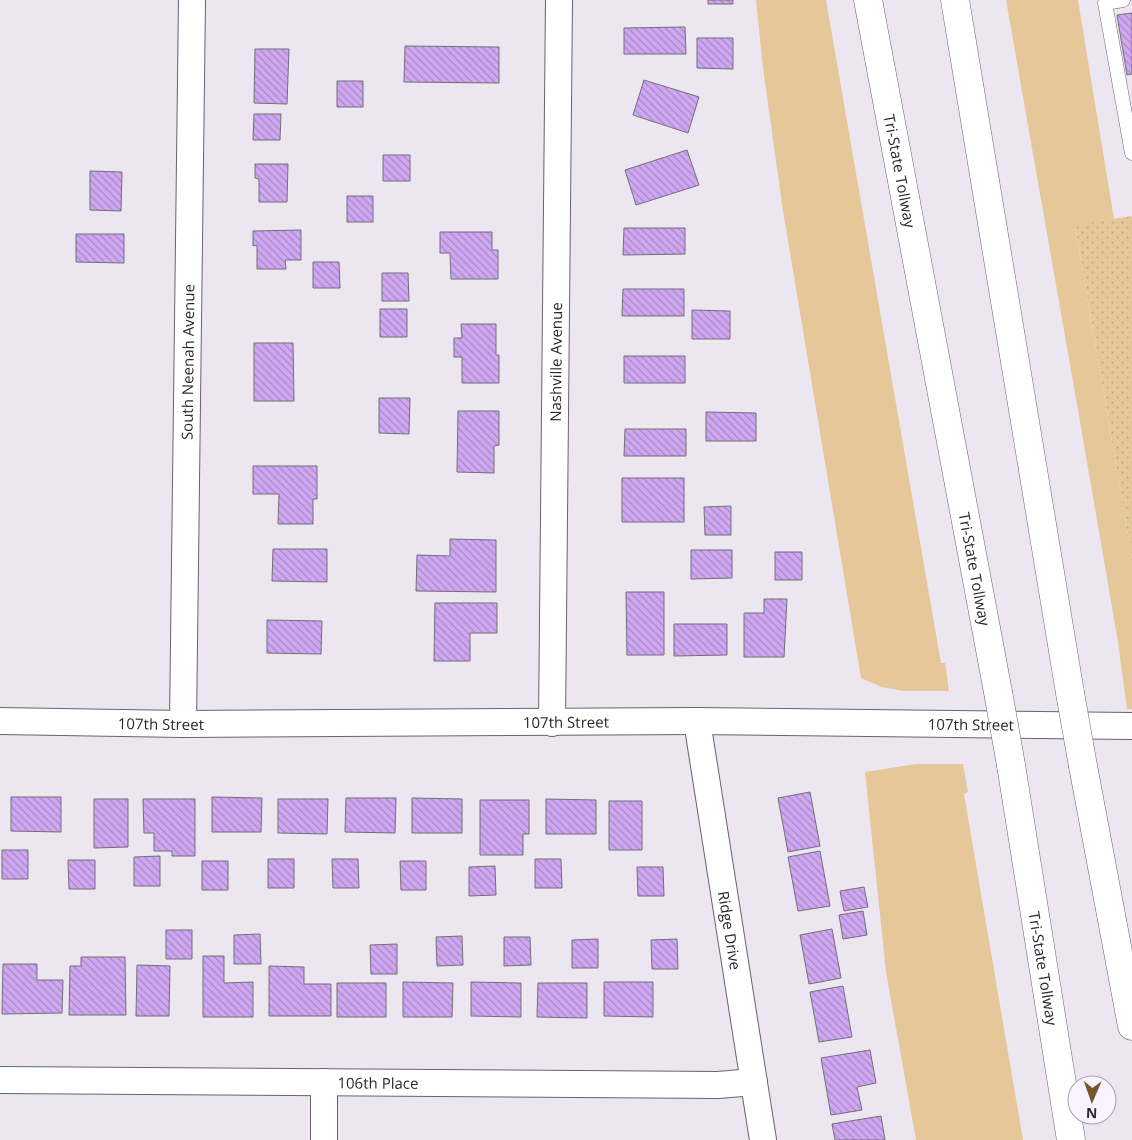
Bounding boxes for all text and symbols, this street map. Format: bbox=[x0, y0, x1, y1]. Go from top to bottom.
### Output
street label: Tri-State Tollway bbox=[880, 113, 921, 230]
street label: South Neenah Avenue bbox=[177, 284, 198, 440]
street label: Nashville Avenue bbox=[545, 302, 566, 422]
street label: Tri-State Tollway bbox=[954, 511, 995, 628]
street label: 107th Street bbox=[523, 712, 609, 732]
street label: 107th Street bbox=[118, 713, 204, 734]
street label: 107th Street bbox=[928, 714, 1014, 735]
street label: Ridge Drive bbox=[714, 890, 746, 971]
street label: Tri-State Tollway bbox=[1025, 910, 1063, 1027]
street label: 106th Place bbox=[337, 1072, 419, 1093]
north arrow bbox=[1067, 1075, 1117, 1125]
text: N bbox=[1086, 1104, 1098, 1123]

